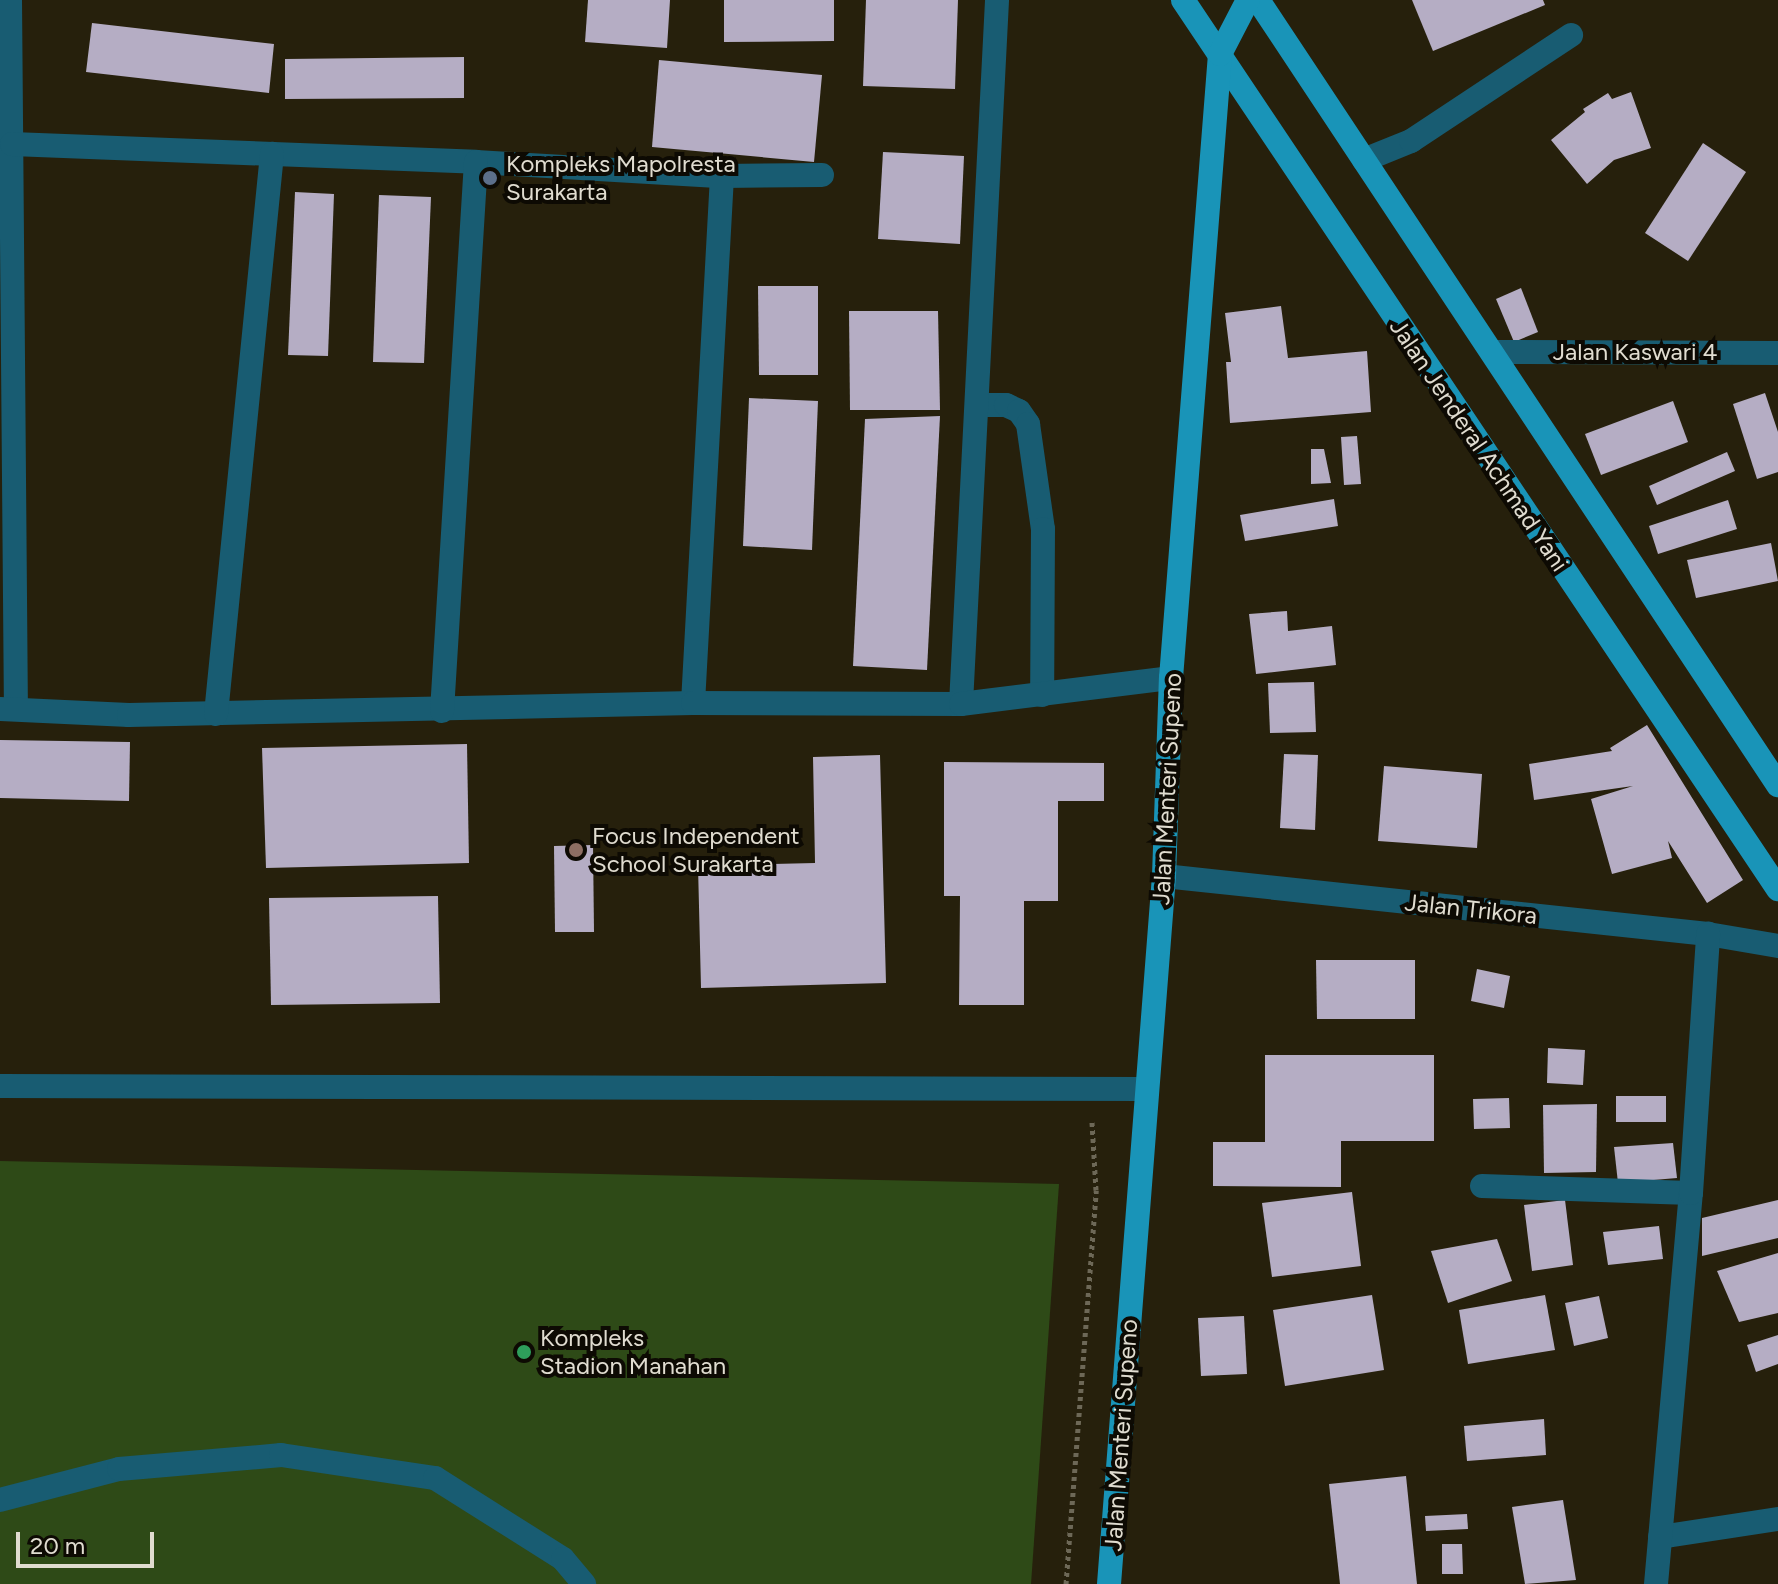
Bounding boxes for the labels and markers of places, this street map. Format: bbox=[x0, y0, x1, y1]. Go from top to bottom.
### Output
place label: Kompleks Mapolresta Surakarta bbox=[506, 150, 736, 206]
marker: Kompleks Mapolresta Surakarta bbox=[481, 169, 499, 187]
place label: Focus Independent School Surakarta bbox=[592, 822, 800, 878]
marker: Focus Independent School Surakarta bbox=[567, 841, 585, 859]
place label: Kompleks Stadion Manahan bbox=[540, 1324, 726, 1380]
marker: Kompleks Stadion Manahan bbox=[515, 1343, 533, 1361]

